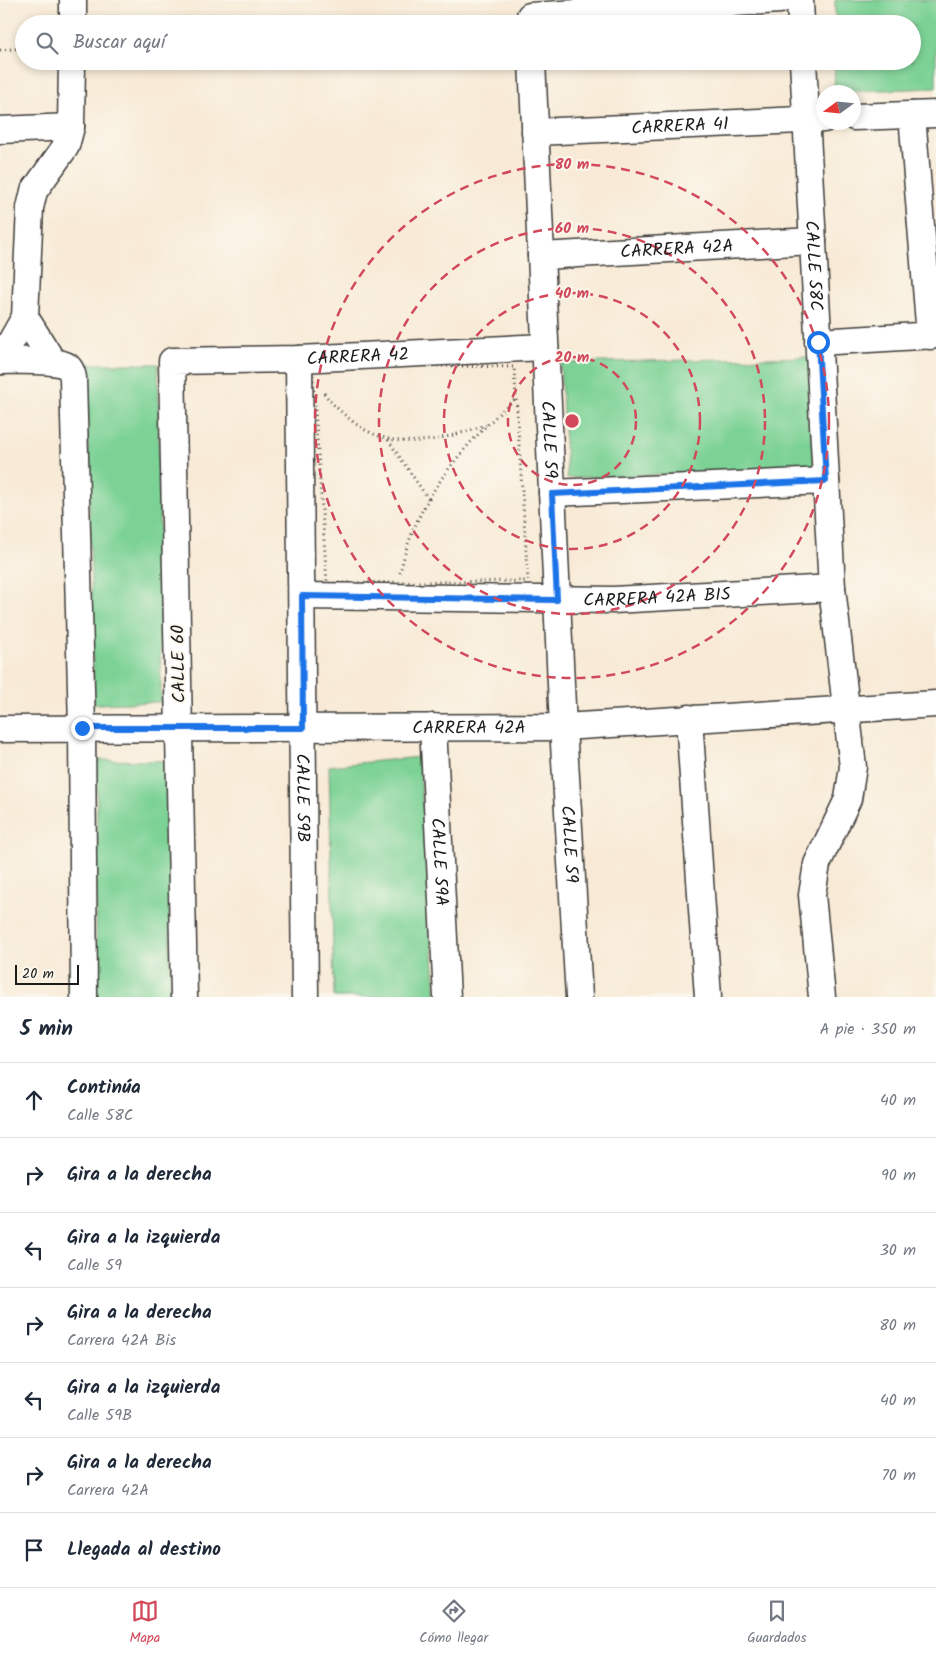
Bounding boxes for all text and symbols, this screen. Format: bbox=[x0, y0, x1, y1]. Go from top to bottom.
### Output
search box bbox=[15, 15, 921, 70]
text: Buscar aquí bbox=[73, 28, 165, 58]
icon: search bbox=[33, 29, 61, 57]
north arrow bbox=[816, 85, 861, 130]
street label: CARRERA 41 bbox=[631, 110, 729, 144]
text: 80 m bbox=[555, 153, 589, 177]
text: 60 m bbox=[555, 217, 589, 241]
street label: CALLE 58C bbox=[796, 220, 830, 312]
street label: CARRERA 42A bbox=[619, 232, 734, 268]
text: 40 m bbox=[555, 282, 589, 306]
route start bbox=[807, 331, 830, 354]
street label: CARRERA 42 bbox=[306, 341, 410, 375]
text: 20 m bbox=[555, 346, 589, 370]
street label: CALLE 59 bbox=[532, 400, 564, 479]
centre of rings bbox=[563, 412, 581, 430]
street label: CARRERA 42A BIS bbox=[583, 581, 732, 616]
street label: CALLE 60 bbox=[164, 625, 195, 703]
street label: CARRERA 42A bbox=[412, 714, 526, 744]
route end bbox=[71, 717, 94, 740]
street label: CALLE 59B bbox=[287, 753, 317, 843]
street label: CALLE 59 bbox=[552, 805, 585, 884]
street label: CALLE 59A bbox=[422, 817, 455, 907]
scale bar bbox=[15, 962, 79, 985]
text: 20 m bbox=[22, 963, 54, 985]
text: 5 min bbox=[20, 1013, 73, 1046]
text: A pie · 350 m bbox=[820, 1017, 916, 1042]
text: Continúa bbox=[67, 1073, 141, 1103]
icon: ahead bbox=[20, 1086, 48, 1114]
text: 40 m bbox=[880, 1088, 916, 1113]
text: Calle 58C bbox=[67, 1103, 133, 1128]
text: Gira a la derecha bbox=[67, 1160, 212, 1190]
icon: right bbox=[20, 1161, 48, 1189]
text: 90 m bbox=[881, 1163, 916, 1188]
text: Gira a la izquierda bbox=[67, 1223, 220, 1253]
icon: left bbox=[20, 1236, 48, 1264]
text: 30 m bbox=[880, 1238, 916, 1263]
text: Calle 59 bbox=[67, 1253, 122, 1278]
text: Gira a la derecha bbox=[67, 1298, 212, 1328]
icon: right bbox=[20, 1311, 48, 1339]
text: 80 m bbox=[879, 1313, 916, 1338]
text: Carrera 42A Bis bbox=[67, 1328, 176, 1353]
text: Gira a la izquierda bbox=[67, 1373, 220, 1403]
icon: left bbox=[20, 1386, 48, 1414]
text: 40 m bbox=[880, 1388, 916, 1413]
text: Calle 59B bbox=[67, 1403, 132, 1428]
text: Gira a la derecha bbox=[67, 1448, 212, 1478]
icon: right bbox=[20, 1461, 48, 1489]
text: 70 m bbox=[881, 1463, 916, 1488]
text: Carrera 42A bbox=[67, 1478, 149, 1503]
text: Llegada al destino bbox=[67, 1535, 221, 1565]
icon: arrive bbox=[20, 1536, 48, 1564]
tab: Mapa bbox=[129, 1597, 160, 1649]
tab: Cómo llegar bbox=[419, 1597, 488, 1649]
tab: Guardados bbox=[747, 1597, 807, 1649]

